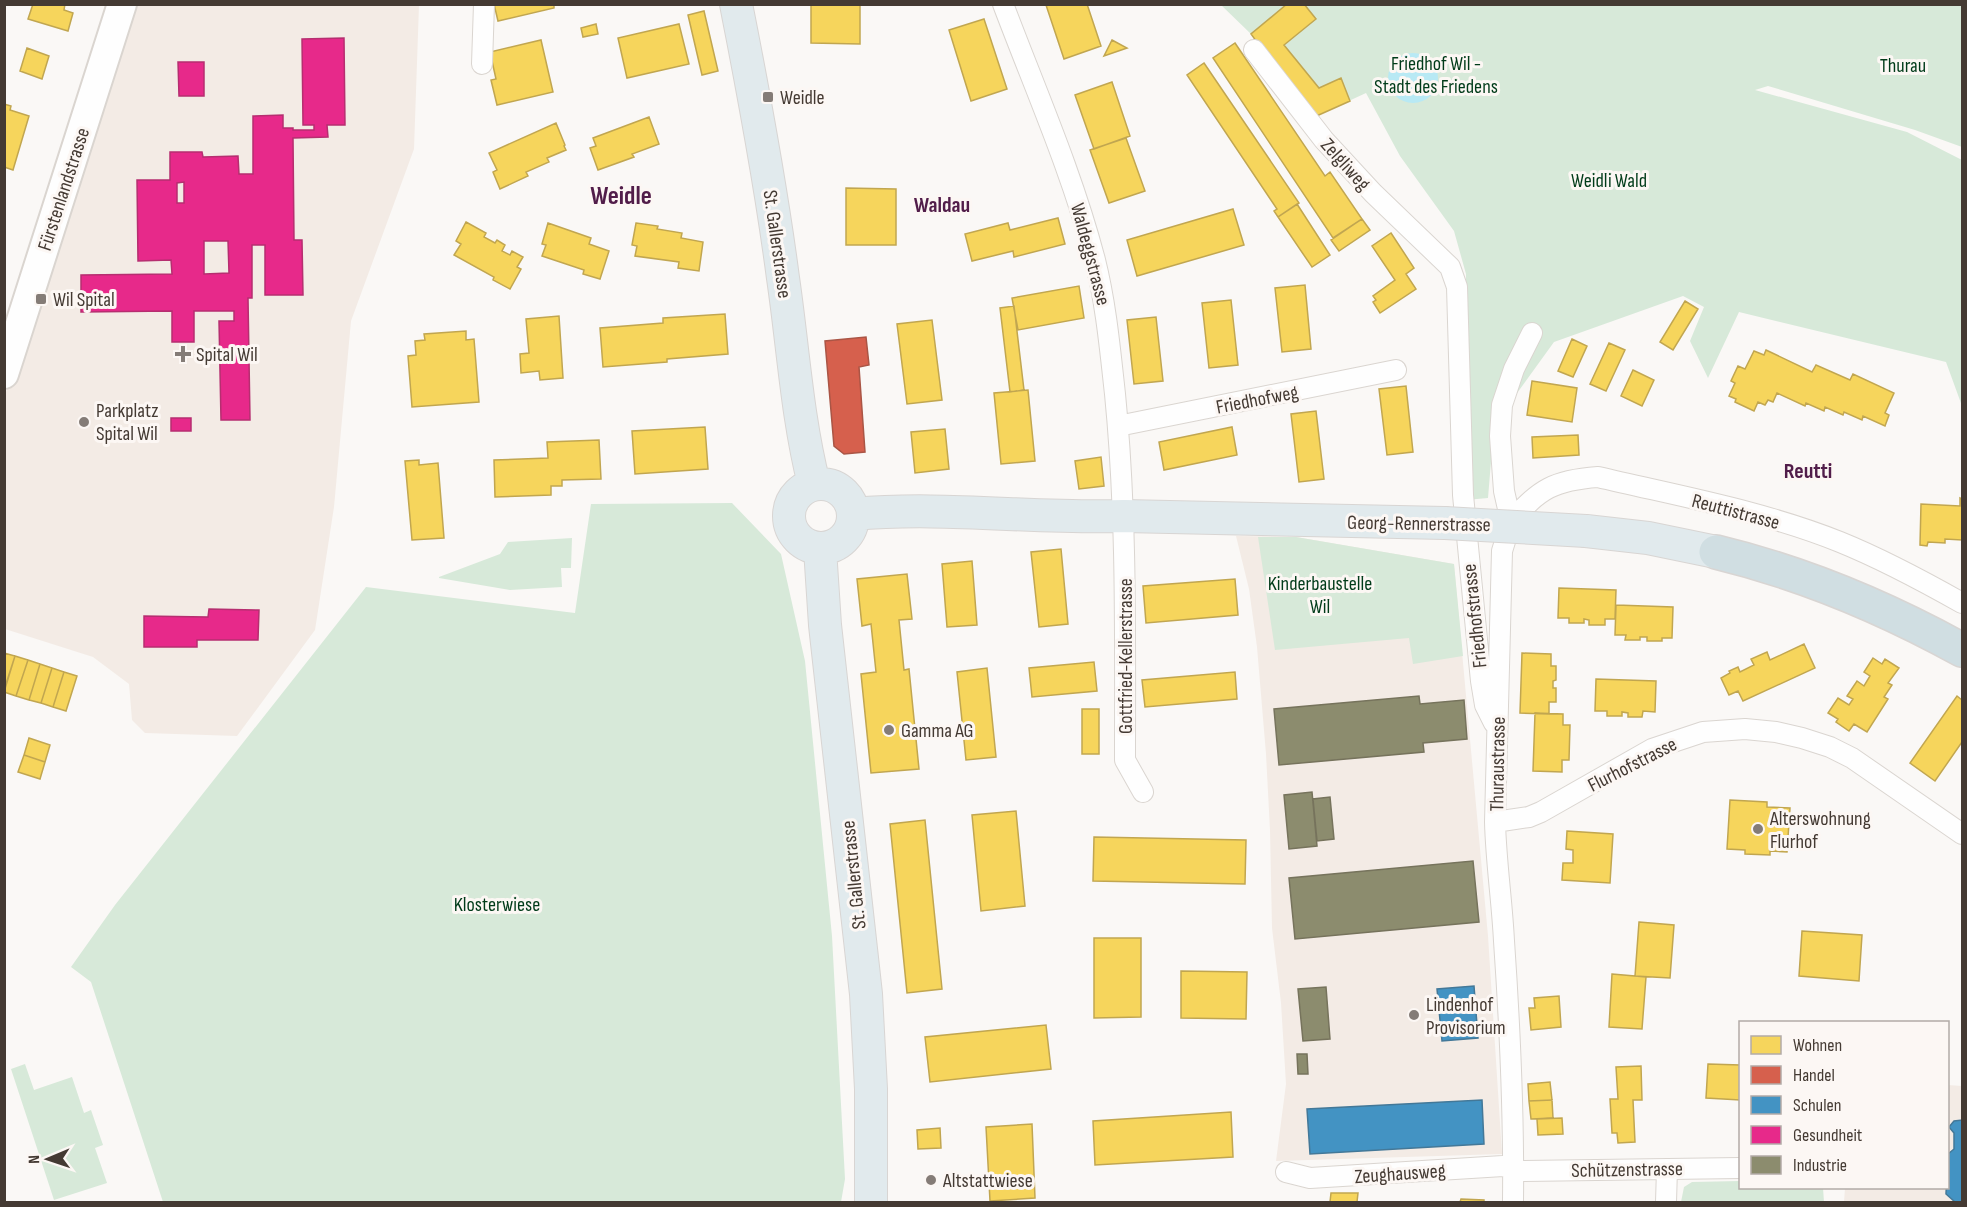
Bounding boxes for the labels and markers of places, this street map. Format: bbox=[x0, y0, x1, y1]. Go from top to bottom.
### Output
place label: Weidle bbox=[780, 86, 825, 110]
marker: Weidle bbox=[761, 90, 775, 104]
place label: Wil Spital bbox=[53, 288, 115, 312]
marker: Wil Spital bbox=[34, 292, 48, 306]
place label: Spital Wil bbox=[196, 343, 258, 367]
marker: Spital Wil bbox=[174, 345, 192, 363]
place label: Parkplatz Spital Wil bbox=[96, 399, 158, 446]
marker: Parkplatz Spital Wil bbox=[77, 415, 91, 429]
place label: Gamma AG bbox=[901, 719, 974, 743]
marker: Gamma AG bbox=[882, 723, 896, 737]
place label: Alterswohnung Flurhof bbox=[1769, 807, 1871, 854]
marker: Alterswohnung Flurhof bbox=[1751, 822, 1765, 836]
place label: Lindenhof Provisorium bbox=[1426, 993, 1506, 1040]
marker: Lindenhof Provisorium bbox=[1407, 1008, 1421, 1022]
place label: Altstattwiese bbox=[942, 1169, 1033, 1193]
marker: Altstattwiese bbox=[924, 1173, 938, 1187]

